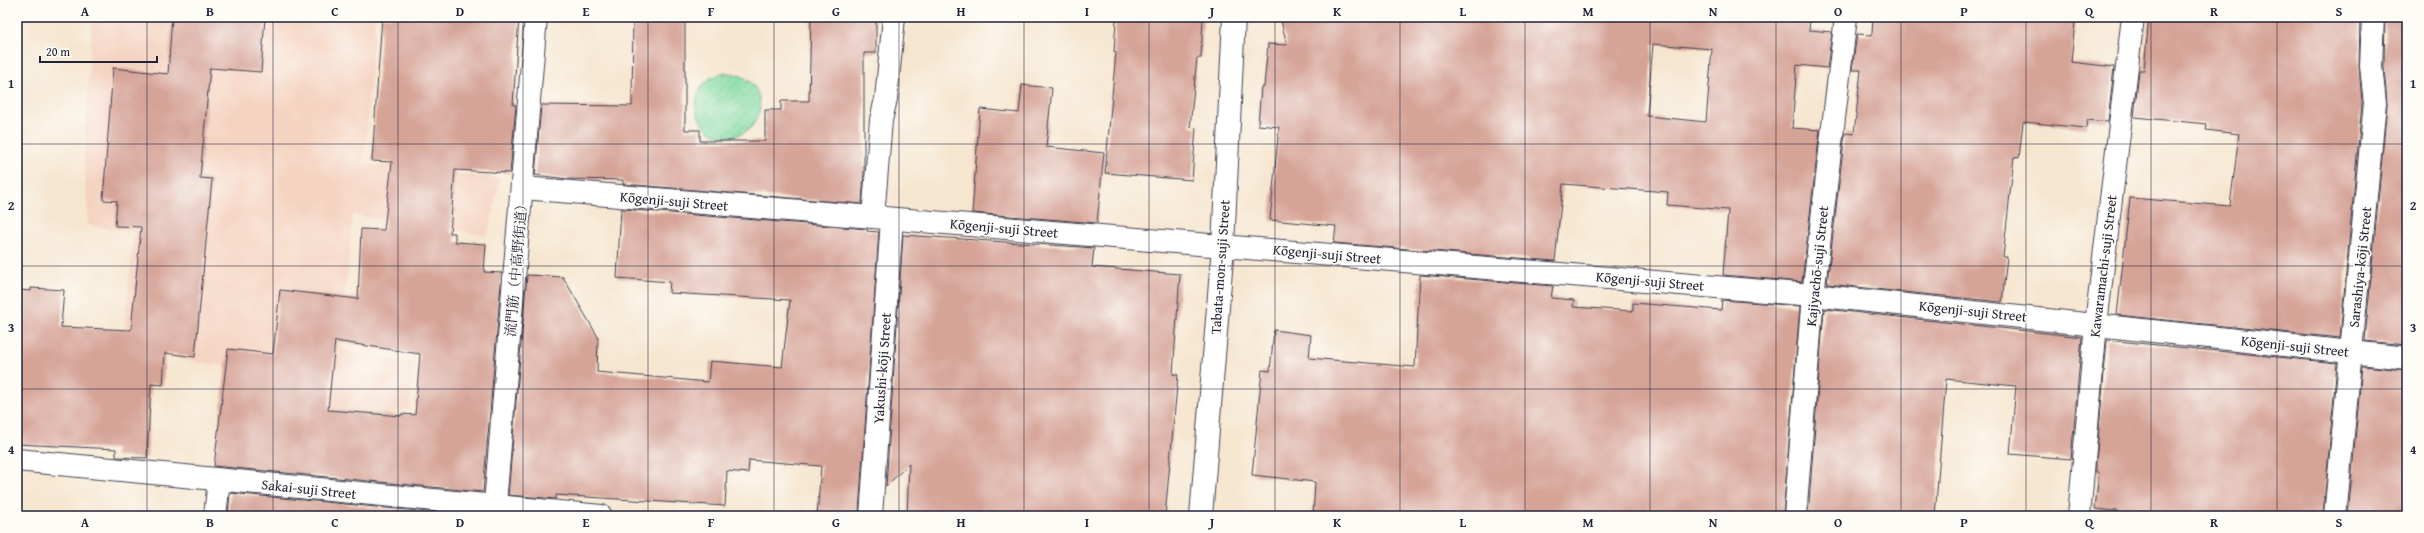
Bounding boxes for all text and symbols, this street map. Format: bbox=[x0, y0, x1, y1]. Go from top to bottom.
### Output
text: A bbox=[81, 2, 90, 21]
text: B bbox=[206, 2, 214, 21]
text: C bbox=[331, 2, 339, 21]
text: D bbox=[456, 2, 464, 21]
text: E bbox=[583, 2, 590, 21]
text: F bbox=[708, 2, 715, 21]
text: G bbox=[832, 2, 840, 21]
text: H bbox=[956, 2, 966, 21]
text: I bbox=[1085, 2, 1089, 21]
text: J bbox=[1208, 2, 1215, 21]
text: K bbox=[1333, 2, 1342, 21]
text: L bbox=[1460, 2, 1467, 21]
text: M bbox=[1582, 2, 1594, 21]
text: N bbox=[1709, 2, 1718, 21]
text: O bbox=[1834, 2, 1842, 21]
text: P bbox=[1960, 2, 1968, 21]
text: Q bbox=[2085, 2, 2095, 21]
text: R bbox=[2210, 2, 2219, 21]
text: S bbox=[2336, 2, 2343, 21]
scale bar bbox=[40, 38, 157, 64]
text: 20 m bbox=[46, 43, 70, 60]
text: 1 bbox=[8, 74, 14, 93]
text: 1 bbox=[2410, 74, 2416, 93]
street label: Kōgenji-suji Street bbox=[619, 186, 729, 216]
street label: Kawaramachi-suji Street bbox=[2084, 194, 2122, 338]
text: 2 bbox=[8, 196, 15, 215]
street label: 流門筋（中高野街道） bbox=[500, 196, 532, 338]
text: 2 bbox=[2410, 196, 2417, 215]
street label: Tabata-mon-suji Street bbox=[1205, 199, 1235, 335]
street label: Kajiyachō-suji Street bbox=[1801, 205, 1833, 327]
street label: Sarashiya-kōji Street bbox=[2344, 205, 2376, 329]
street label: Kōgenji-suji Street bbox=[949, 213, 1059, 243]
street label: Kōgenji-suji Street bbox=[1272, 239, 1382, 269]
street label: Kōgenji-suji Street bbox=[1595, 266, 1705, 296]
street label: Kōgenji-suji Street bbox=[1918, 295, 2028, 327]
street label: Yakushi-kōji Street bbox=[868, 312, 896, 424]
text: 3 bbox=[8, 318, 14, 337]
text: 3 bbox=[2410, 318, 2416, 337]
street label: Kōgenji-suji Street bbox=[2240, 330, 2350, 362]
text: 4 bbox=[8, 440, 15, 459]
text: 4 bbox=[2410, 440, 2417, 459]
street label: Sakai-suji Street bbox=[261, 474, 357, 504]
text: A bbox=[81, 513, 90, 532]
text: B bbox=[206, 513, 214, 532]
text: C bbox=[331, 513, 339, 532]
text: D bbox=[456, 513, 464, 532]
text: E bbox=[583, 513, 590, 532]
text: F bbox=[708, 513, 715, 532]
text: G bbox=[832, 513, 840, 532]
text: H bbox=[956, 513, 966, 532]
text: I bbox=[1085, 513, 1089, 532]
text: J bbox=[1208, 513, 1215, 532]
text: K bbox=[1333, 513, 1342, 532]
text: L bbox=[1460, 513, 1467, 532]
text: M bbox=[1582, 513, 1594, 532]
text: N bbox=[1709, 513, 1718, 532]
text: O bbox=[1834, 513, 1842, 532]
text: P bbox=[1960, 513, 1968, 532]
text: Q bbox=[2085, 513, 2095, 532]
text: R bbox=[2210, 513, 2219, 532]
text: S bbox=[2336, 513, 2343, 532]

